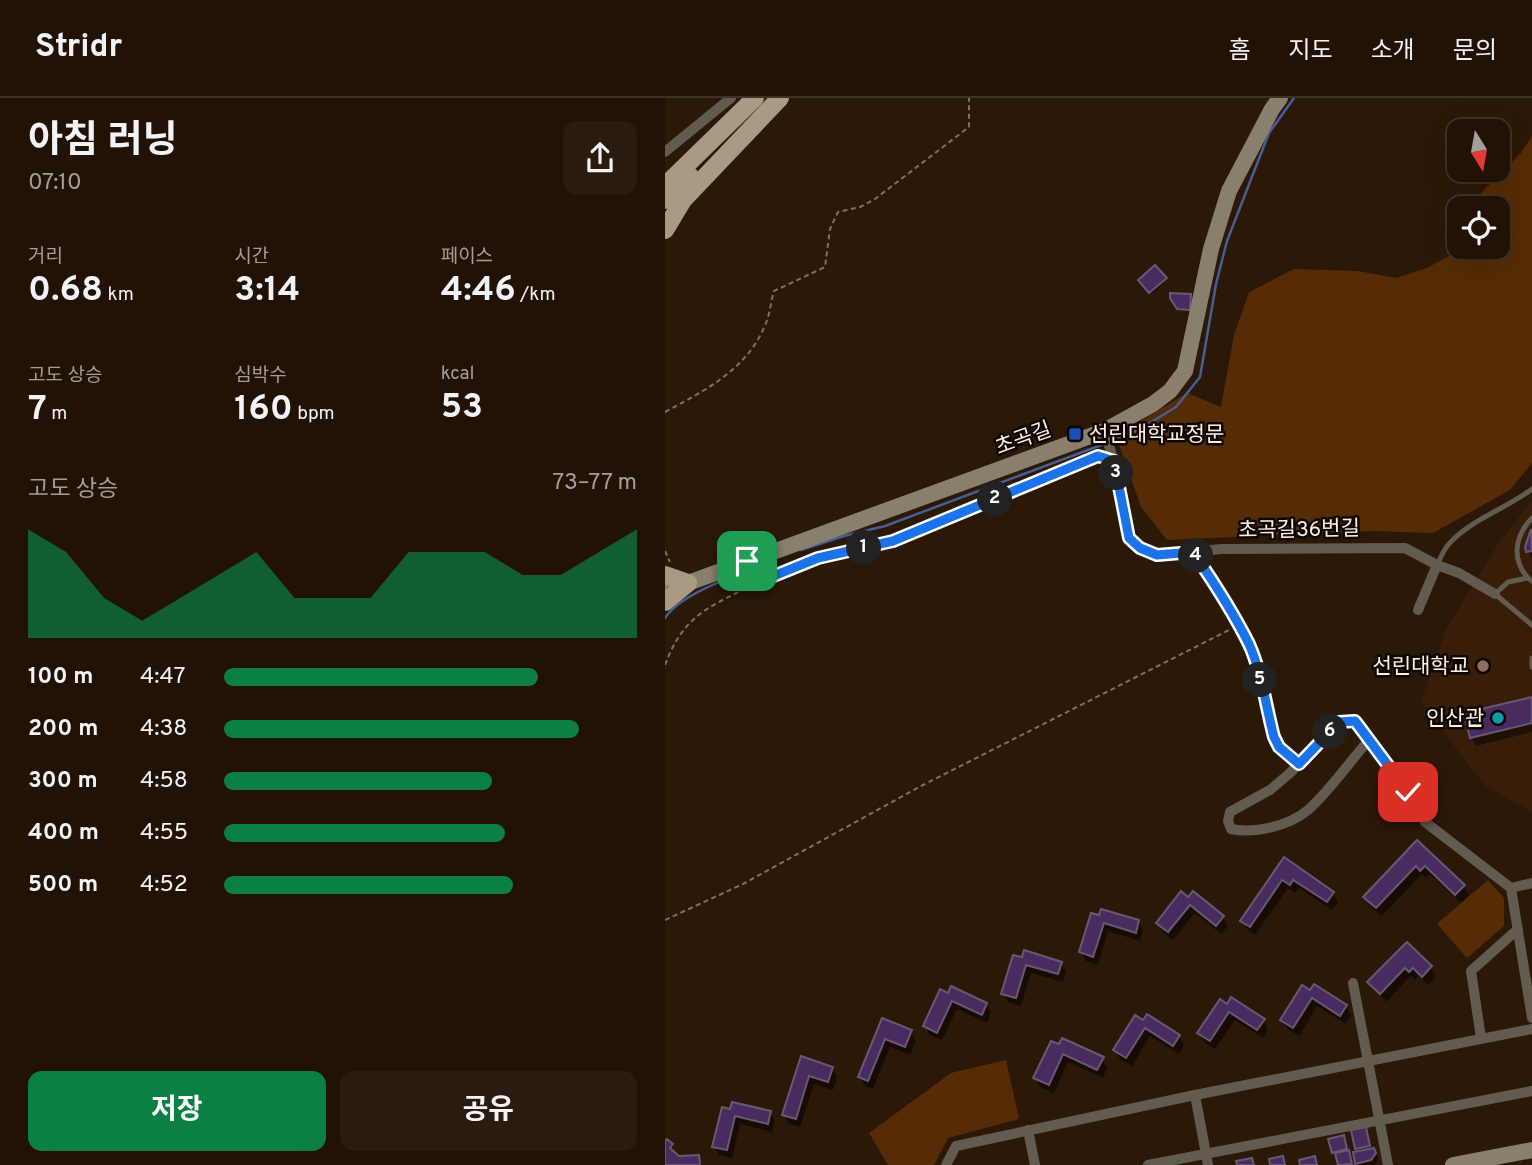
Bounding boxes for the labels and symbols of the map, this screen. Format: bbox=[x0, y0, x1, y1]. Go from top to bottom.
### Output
north arrow bbox=[1447, 119, 1510, 182]
street label: 초곡길 bbox=[992, 417, 1055, 462]
place label: 선린대학교정문 bbox=[1089, 422, 1224, 449]
marker: 선린대학교정문 bbox=[1067, 426, 1083, 442]
pin: 3 bbox=[1099, 456, 1133, 490]
pin: 2 bbox=[977, 482, 1013, 516]
street label: 초곡길36번길 bbox=[1238, 516, 1360, 545]
pin bbox=[717, 531, 777, 591]
pin: 1 bbox=[847, 531, 881, 566]
pin: 4 bbox=[1179, 538, 1213, 574]
place label: 선린대학교 bbox=[1372, 654, 1469, 681]
marker: 선린대학교 bbox=[1475, 658, 1491, 674]
pin: 5 bbox=[1243, 662, 1277, 698]
place label: 인산관 bbox=[1426, 706, 1484, 733]
marker: 인산관 bbox=[1490, 710, 1506, 726]
pin: 6 bbox=[1313, 714, 1347, 750]
pin bbox=[1378, 762, 1438, 822]

